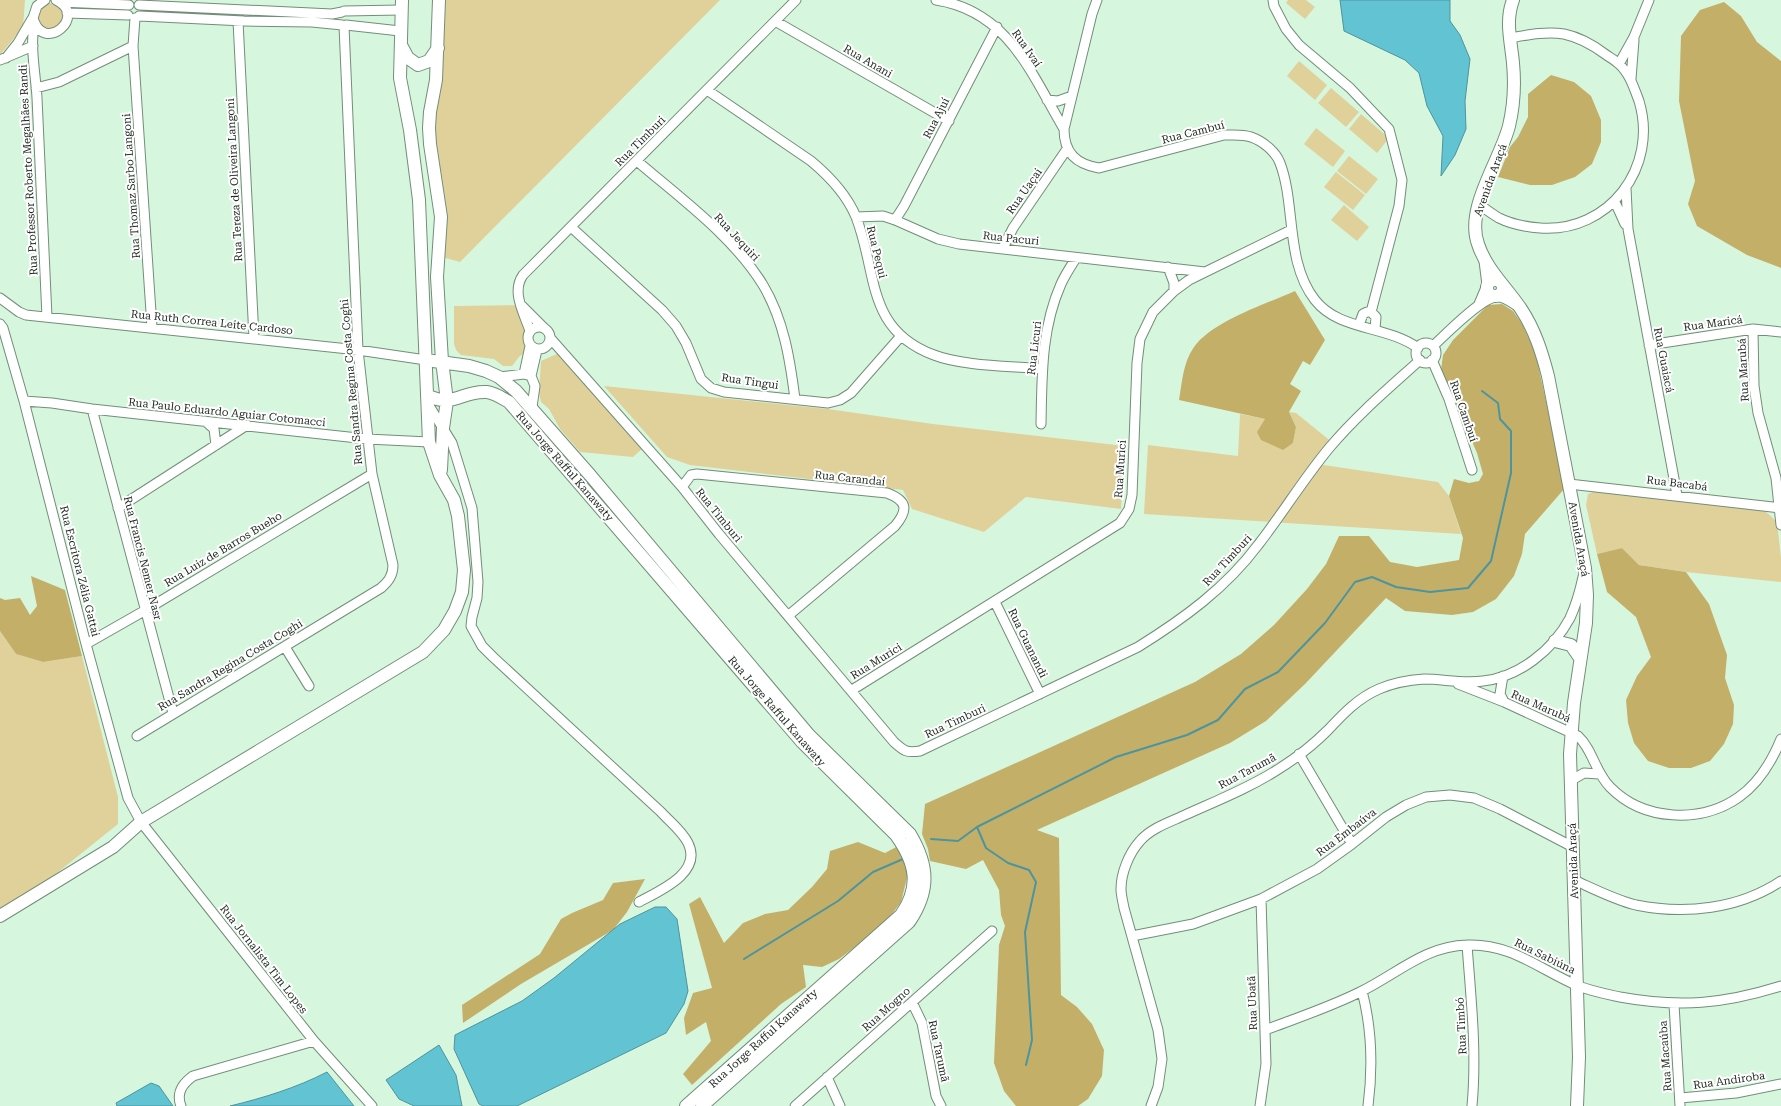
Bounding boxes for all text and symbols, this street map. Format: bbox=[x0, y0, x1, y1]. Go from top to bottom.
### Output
street label: Rua Ivaí bbox=[1009, 27, 1044, 70]
street label: Rua Anani bbox=[841, 42, 895, 81]
street label: Rua Professor Roberto Megalhães Randi bbox=[16, 64, 41, 276]
street label: Rua Ajuí bbox=[921, 95, 953, 141]
street label: Rua Tereza de Oliveira Langoni bbox=[224, 97, 245, 262]
street label: Rua Thomaz Sarbo Langoni bbox=[120, 112, 143, 259]
street label: Rua Timburi bbox=[613, 113, 669, 169]
street label: Rua Cambuí bbox=[1160, 118, 1226, 147]
street label: Avenida Araçá bbox=[1471, 142, 1510, 218]
street label: Rua Uaçai bbox=[1004, 165, 1045, 217]
street label: Rua Jequiri bbox=[711, 211, 762, 264]
street label: Rua Pequi bbox=[864, 225, 889, 280]
street label: Rua Pacuri bbox=[982, 229, 1040, 248]
street label: Rua Sandra Regina Costa Coghi bbox=[338, 298, 365, 465]
street label: Rua Ruth Correa Leite Cardoso bbox=[130, 308, 294, 338]
street label: Rua Maricá bbox=[1683, 313, 1743, 334]
street label: Rua Licuri bbox=[1025, 320, 1044, 376]
street label: Rua Guaiacá bbox=[1651, 326, 1676, 394]
street label: Rua Marubá bbox=[1735, 338, 1752, 402]
street label: Rua Tingui bbox=[720, 371, 780, 392]
street label: Rua Cambuí bbox=[1447, 379, 1480, 444]
street label: Rua Paulo Eduardo Aguiar Cotomacci bbox=[128, 396, 327, 429]
street label: Rua Jorge Rafful Kanawaty bbox=[513, 409, 616, 524]
street label: Rua Murici bbox=[1112, 439, 1129, 498]
street label: Rua Carandaí bbox=[814, 468, 886, 489]
street label: Rua Bacabá bbox=[1646, 473, 1708, 494]
street label: Rua Timburi bbox=[693, 486, 745, 545]
street label: Rua Francis Nemer Nasr bbox=[121, 495, 164, 622]
street label: Avenida Araçá bbox=[1566, 501, 1592, 578]
street label: Rua Escritora Zélia Gattai bbox=[57, 504, 102, 638]
street label: Rua Luiz de Barros Bueho bbox=[162, 509, 285, 590]
street label: Rua Timburi bbox=[1200, 532, 1255, 589]
street label: Rua Guanandi bbox=[1005, 606, 1050, 680]
street label: Rua Sandra Regina Costa Coghi bbox=[156, 617, 305, 714]
street label: Rua Murici bbox=[848, 640, 905, 682]
street label: Rua Jorge Rafful Kanawaty bbox=[725, 654, 828, 769]
street label: Rua Marubá bbox=[1509, 688, 1573, 725]
street label: Rua Timburi bbox=[923, 701, 988, 741]
street label: Rua Tarumã bbox=[1216, 751, 1278, 792]
street label: Rua Embaúva bbox=[1314, 806, 1379, 859]
street label: Avenida Araçá bbox=[1566, 823, 1581, 899]
street label: Rua Jornalista Tim Lopes bbox=[217, 902, 310, 1016]
street label: Rua Sabiúna bbox=[1512, 936, 1578, 977]
street label: Rua Ubatã bbox=[1245, 975, 1260, 1031]
street label: Rua Mogno bbox=[860, 984, 913, 1034]
street label: Rua Jorge Rafful Kanawaty bbox=[706, 986, 821, 1091]
street label: Rua Timbó bbox=[1453, 997, 1469, 1055]
street label: Rua Tarumã bbox=[926, 1019, 951, 1083]
street label: Rua Macaúba bbox=[1657, 1020, 1674, 1092]
street label: Rua Andiroba bbox=[1692, 1069, 1766, 1092]

